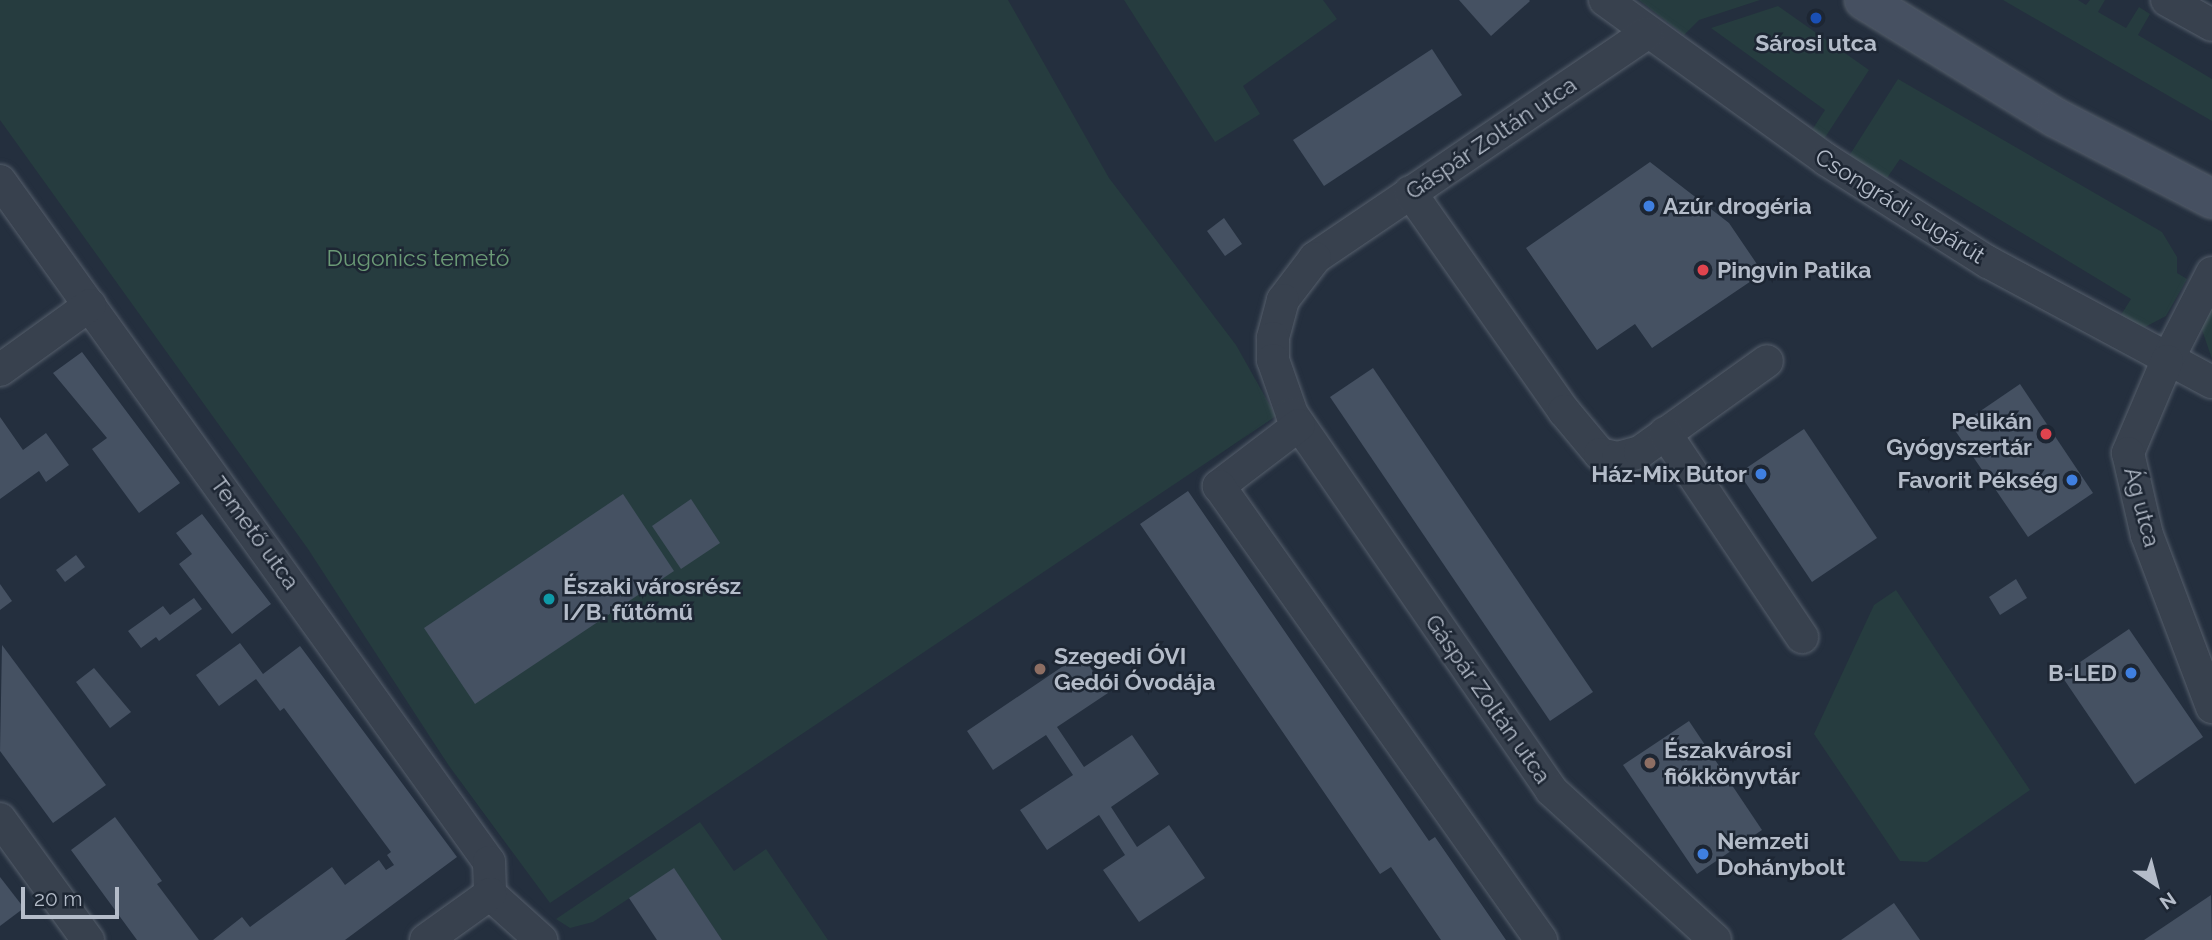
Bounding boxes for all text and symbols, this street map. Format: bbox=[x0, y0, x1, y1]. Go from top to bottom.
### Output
marker: Sárosi utca bbox=[1808, 10, 1824, 26]
place label: Sárosi utca bbox=[1755, 29, 1877, 57]
street label: Gáspár Zoltán utca bbox=[1400, 70, 1582, 206]
street label: Csongrádi sugárút bbox=[1810, 143, 1990, 269]
place label: Azúr drogéria bbox=[1663, 192, 1812, 220]
marker: Azúr drogéria bbox=[1641, 198, 1657, 214]
park label: Dugonics temető bbox=[327, 244, 509, 272]
place label: Pingvin Patika bbox=[1717, 256, 1871, 284]
marker: Pingvin Patika bbox=[1695, 262, 1711, 278]
place label: Pelikán Gyógyszertár bbox=[1886, 407, 2032, 461]
marker: Pelikán Gyógyszertár bbox=[2038, 426, 2054, 442]
place label: Ház-Mix Bútor bbox=[1591, 460, 1747, 488]
street label: Ág utca bbox=[2118, 464, 2166, 550]
marker: Ház-Mix Bútor bbox=[1753, 466, 1769, 482]
place label: Favorit Pékség bbox=[1897, 466, 2058, 494]
street label: Temető utca bbox=[205, 471, 305, 595]
marker: Favorit Pékség bbox=[2064, 472, 2080, 488]
place label: Északi városrész I/B. fűtőmű bbox=[563, 572, 742, 626]
marker: Északi városrész I/B. fűtőmű bbox=[541, 591, 557, 607]
street label: Gáspár Zoltán utca bbox=[1419, 609, 1557, 789]
place label: Szegedi ÓVI Gedói Óvodája bbox=[1054, 642, 1215, 696]
place label: B-LED bbox=[2048, 659, 2117, 687]
marker: Szegedi ÓVI Gedói Óvodája bbox=[1032, 661, 1048, 677]
marker: B-LED bbox=[2123, 665, 2139, 681]
place label: Északvárosi fiókkönyvtár bbox=[1664, 736, 1800, 790]
marker: Északvárosi fiókkönyvtár bbox=[1642, 755, 1658, 771]
place label: Nemzeti Dohánybolt bbox=[1717, 827, 1845, 881]
marker: Nemzeti Dohánybolt bbox=[1695, 846, 1711, 862]
north arrow bbox=[2121, 849, 2191, 919]
scale bar bbox=[24, 874, 122, 918]
text: 20 m bbox=[34, 886, 82, 911]
text: N bbox=[2156, 888, 2180, 914]

